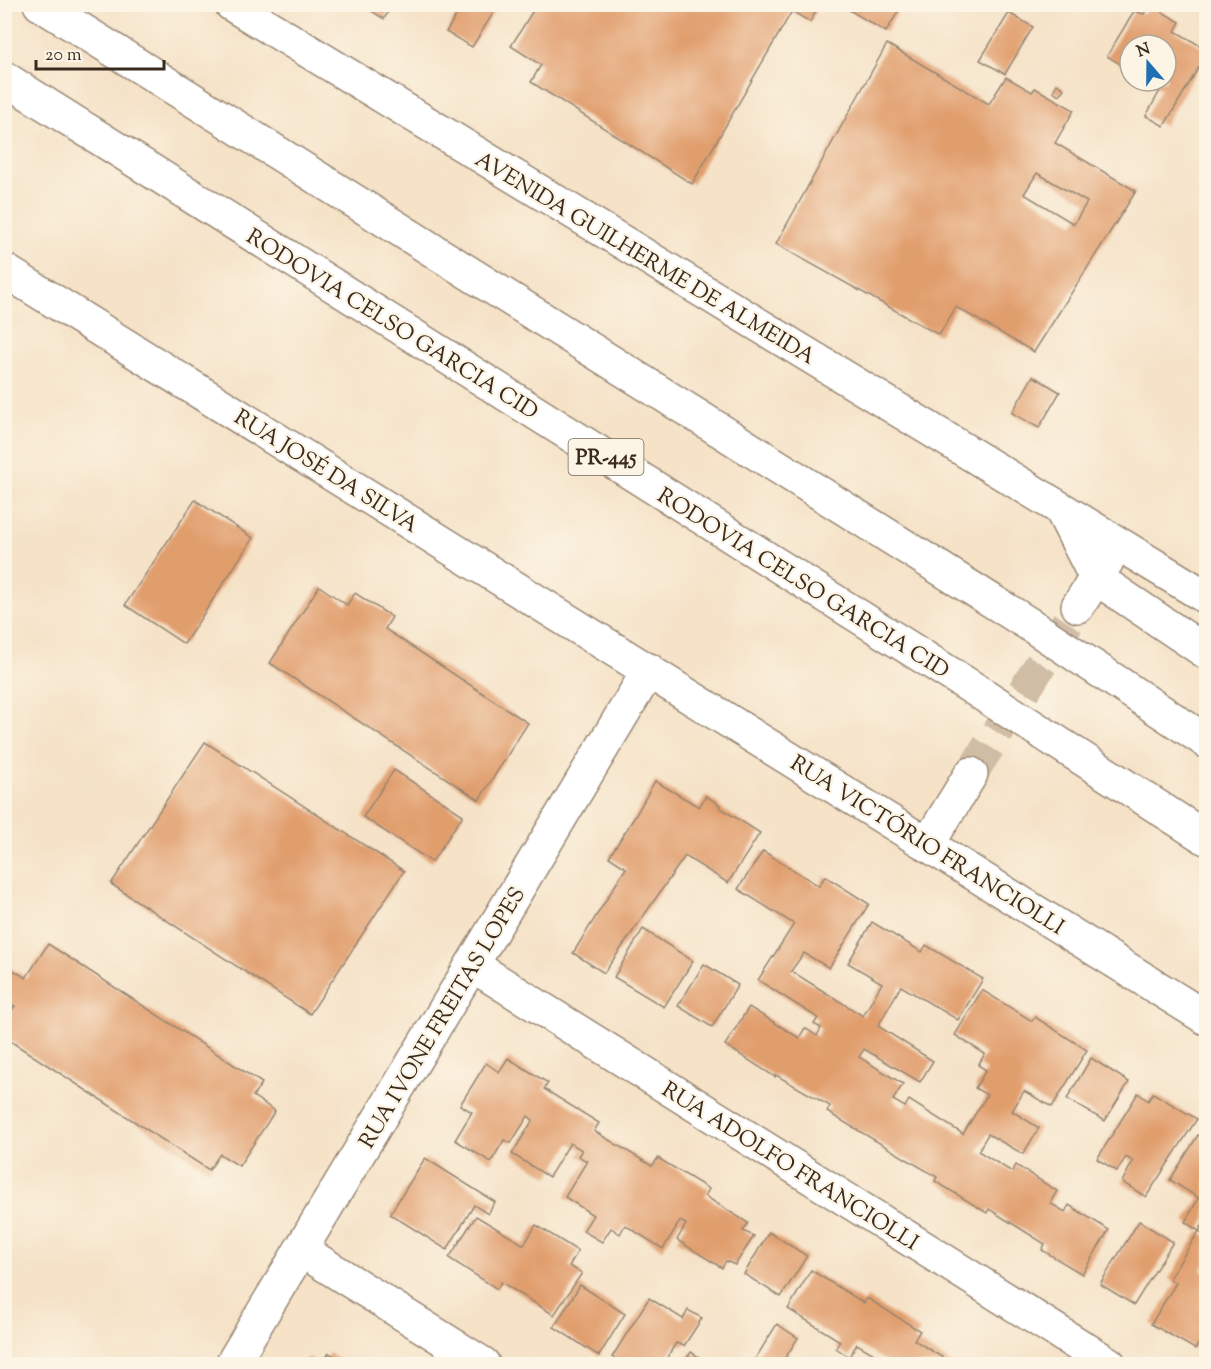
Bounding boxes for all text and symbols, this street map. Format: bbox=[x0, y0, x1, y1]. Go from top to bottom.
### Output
scale bar bbox=[36, 33, 164, 71]
north arrow bbox=[1118, 33, 1178, 93]
text: N bbox=[1134, 38, 1154, 64]
text: 20 m bbox=[45, 43, 82, 69]
street label: AVENIDA GUILHERME DE ALMEIDA bbox=[468, 145, 821, 374]
street label: RODOVIA CELSO GARCIA CID bbox=[239, 222, 544, 429]
street label: RUA JOSÉ DA SILVA bbox=[227, 402, 425, 542]
road number: PR-445 bbox=[568, 439, 644, 475]
street label: RODOVIA CELSO GARCIA CID bbox=[650, 481, 955, 688]
street label: RUA VICTÓRIO FRANCIOLLI bbox=[783, 748, 1070, 944]
street label: RUA IVONE FREITAS LOPES bbox=[353, 882, 535, 1155]
street label: RUA ADOLFO FRANCIOLLI bbox=[655, 1075, 924, 1260]

